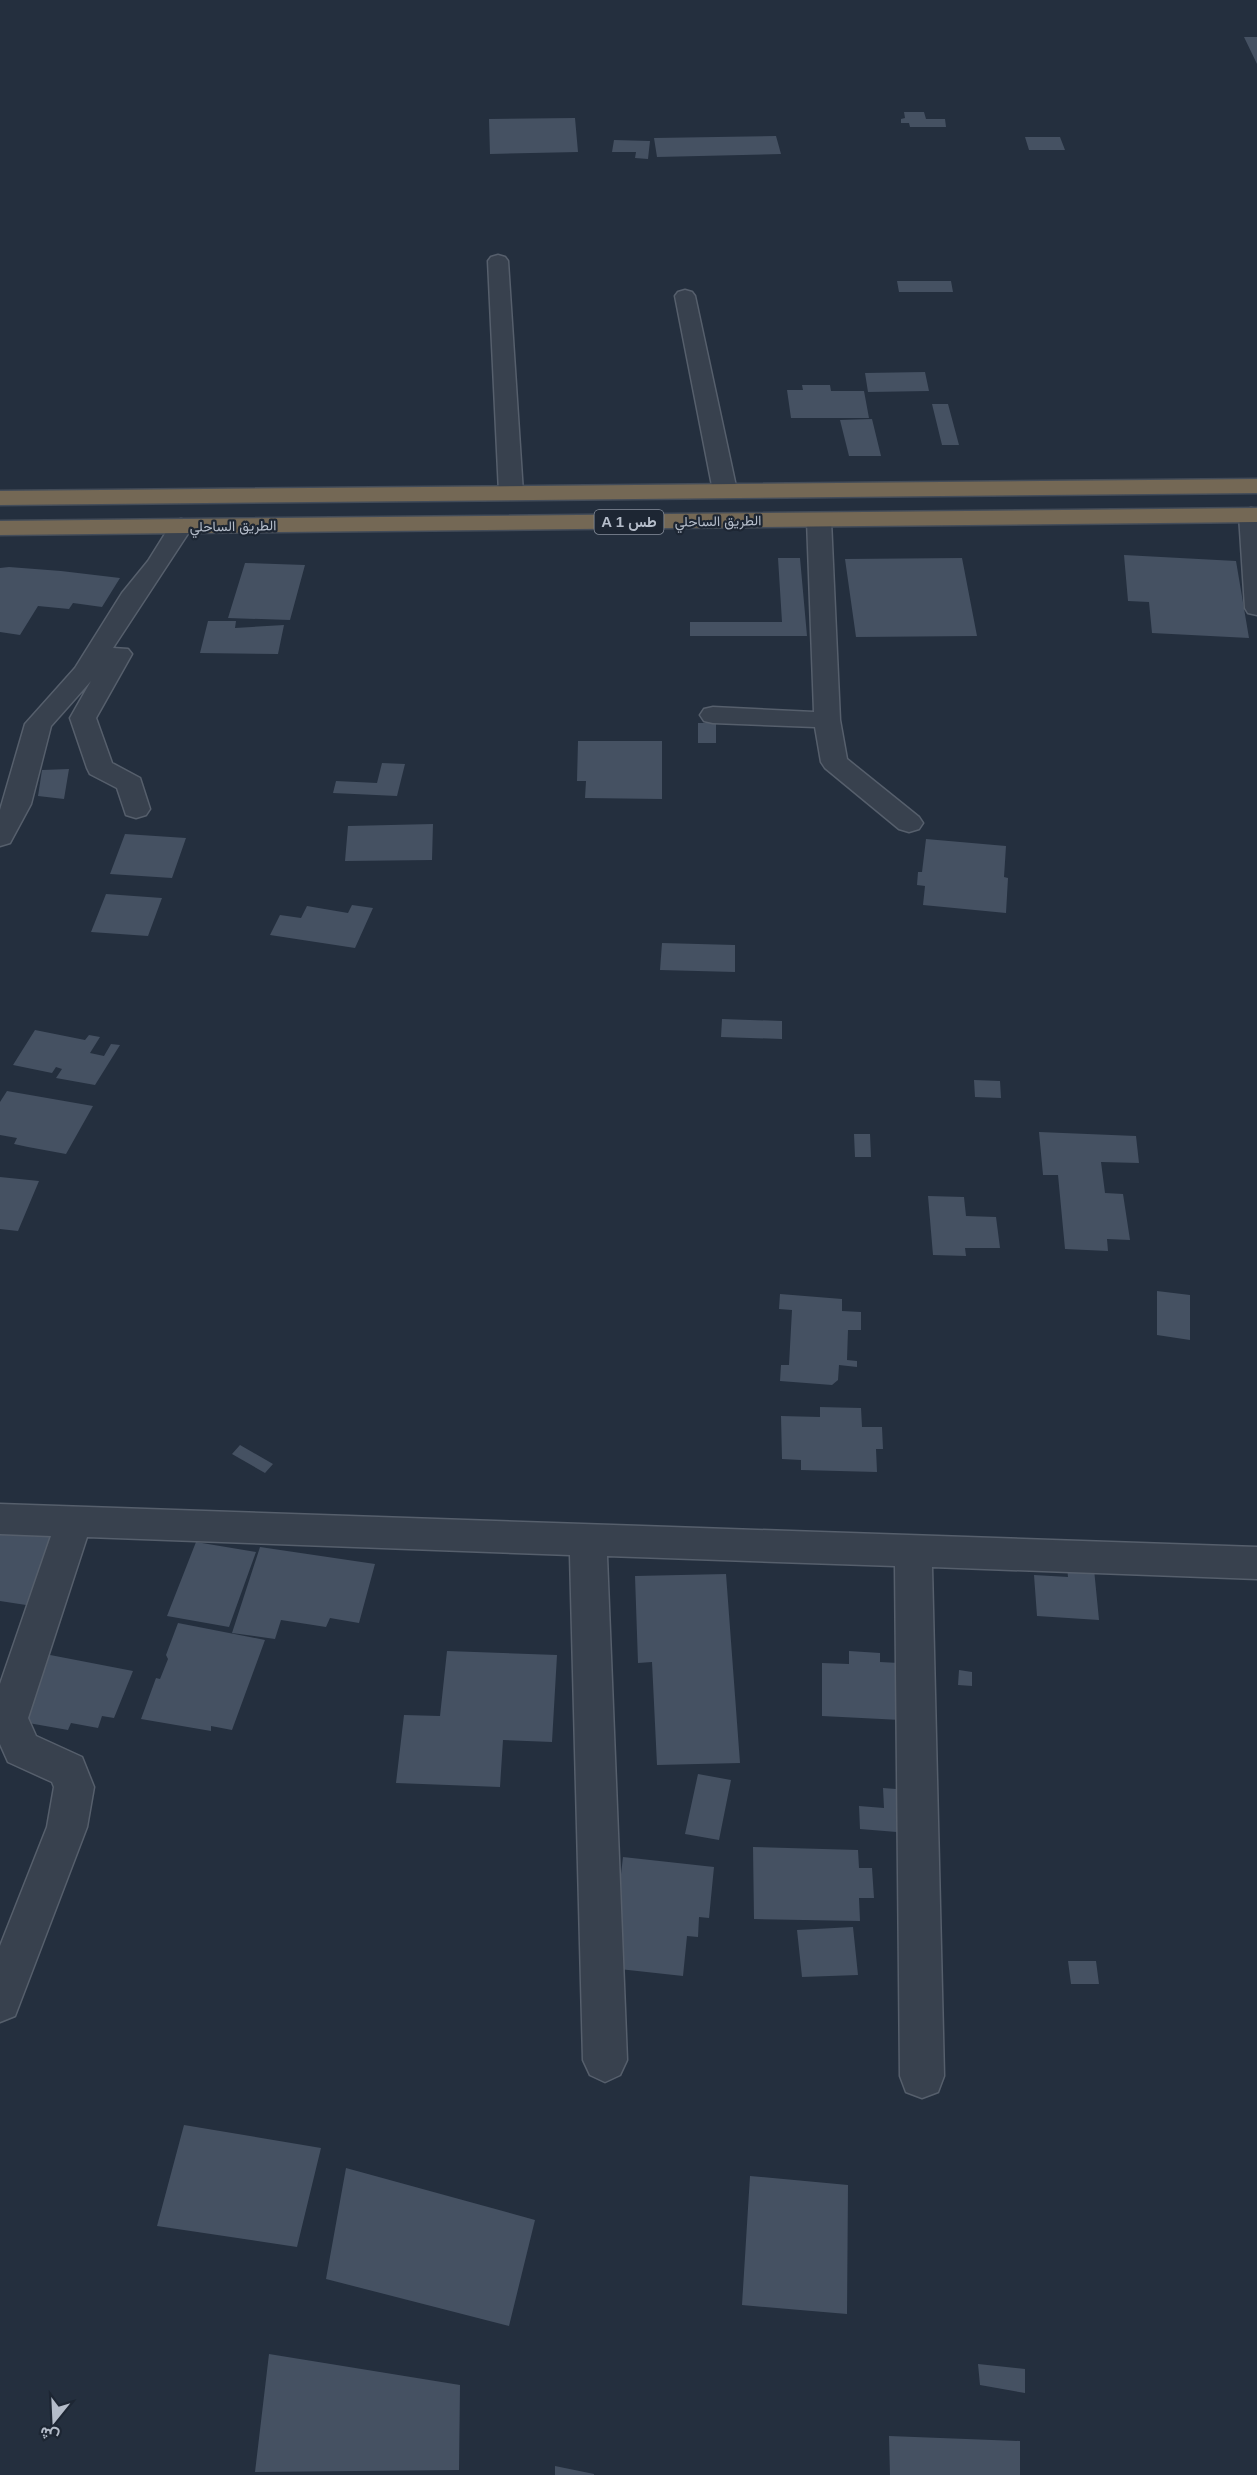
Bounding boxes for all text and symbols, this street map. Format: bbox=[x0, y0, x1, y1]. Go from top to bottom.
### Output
road number: A 1 طس bbox=[594, 510, 664, 534]
street label: الطريق الساحلي bbox=[674, 512, 762, 534]
street label: الطريق الساحلي bbox=[189, 517, 277, 539]
north arrow bbox=[24, 2391, 84, 2451]
text: ش bbox=[38, 2423, 62, 2446]

